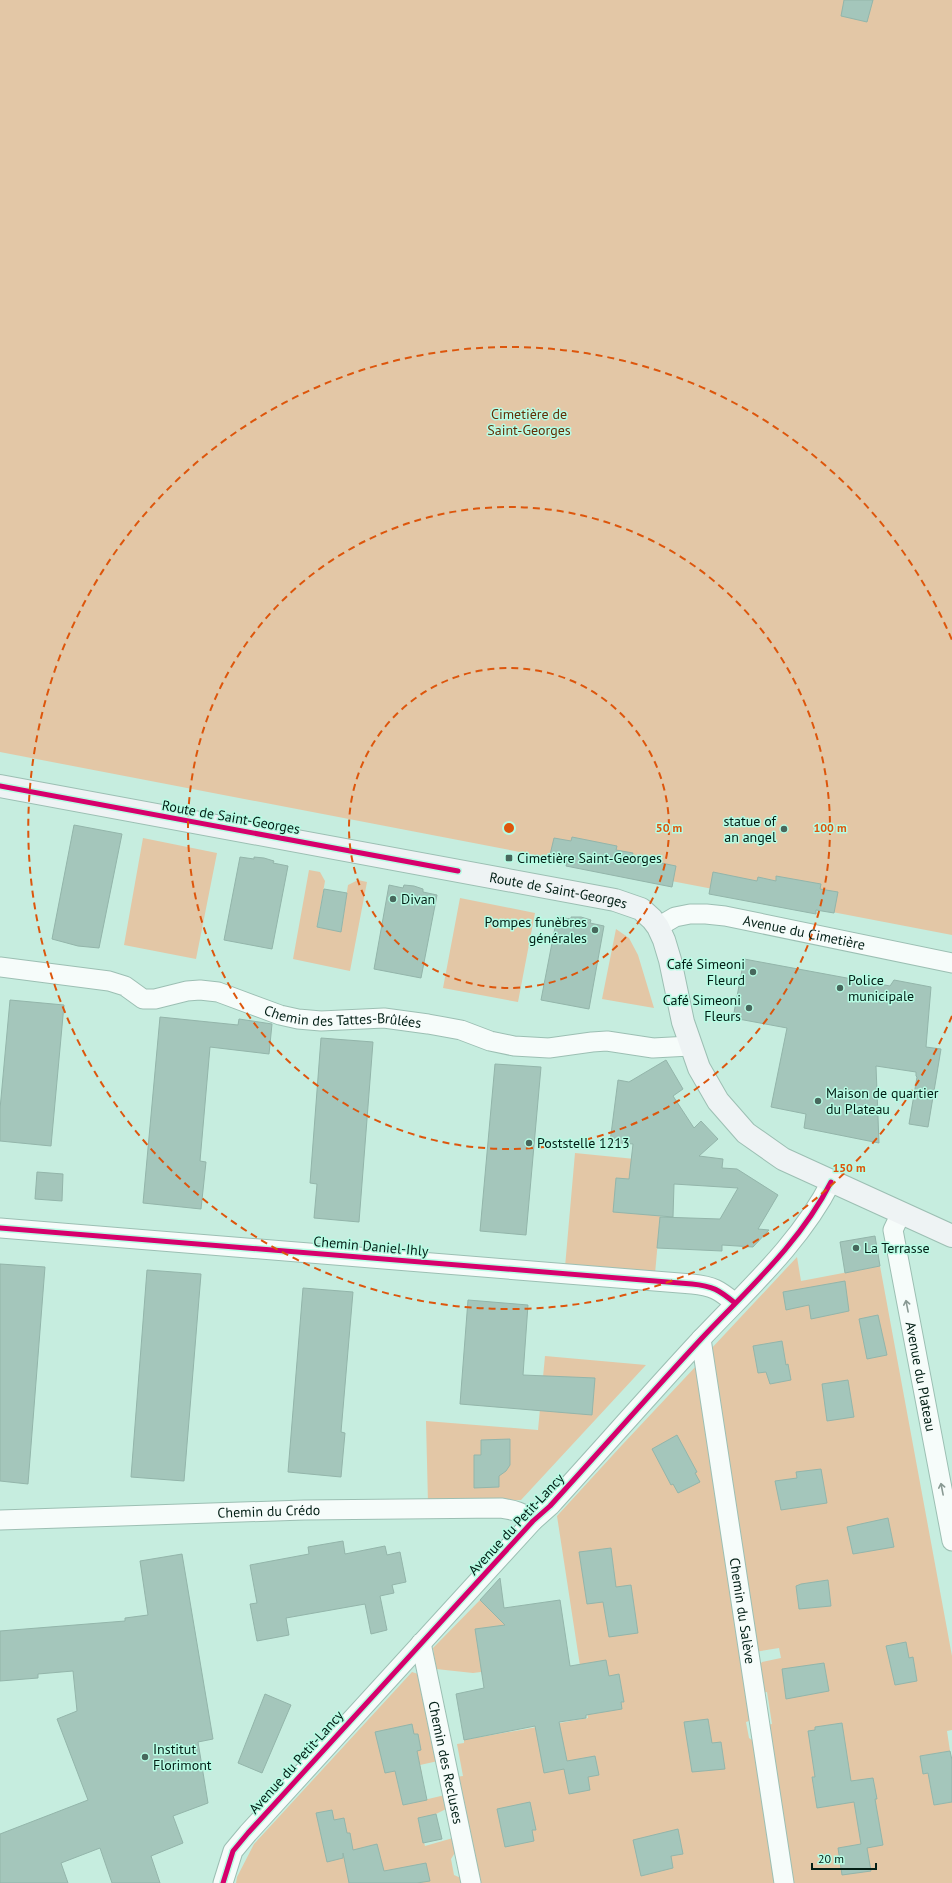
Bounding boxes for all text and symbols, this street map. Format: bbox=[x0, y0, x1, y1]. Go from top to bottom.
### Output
park label: Cimetière de Saint-Georges bbox=[487, 405, 571, 439]
street label: Route de Saint-Georges bbox=[161, 796, 302, 838]
place label: statue of an angel bbox=[723, 812, 777, 846]
text: 50 m bbox=[656, 820, 682, 835]
text: 100 m bbox=[813, 820, 847, 835]
centre of rings bbox=[502, 821, 516, 835]
marker: statue of an angel bbox=[779, 824, 789, 834]
place label: Cimetière Saint-Georges bbox=[517, 849, 662, 867]
marker: Cimetière Saint-Georges bbox=[504, 853, 514, 863]
street label: Route de Saint-Georges bbox=[488, 868, 630, 913]
place label: Divan bbox=[401, 890, 435, 908]
marker: Divan bbox=[388, 894, 398, 904]
street label: Avenue du Cimetière bbox=[742, 911, 867, 954]
place label: Pompes funèbres générales bbox=[484, 913, 587, 947]
marker: Pompes funèbres générales bbox=[590, 925, 600, 935]
place label: Café Simeoni Fleurd bbox=[667, 955, 745, 989]
marker: Café Simeoni Fleurd bbox=[748, 967, 758, 977]
place label: Police municipale bbox=[848, 971, 914, 1005]
marker: Police municipale bbox=[835, 983, 845, 993]
place label: Café Simeoni Fleurs bbox=[663, 991, 741, 1025]
street label: Chemin des Tattes-Brûlées bbox=[262, 1001, 423, 1032]
marker: Café Simeoni Fleurs bbox=[744, 1003, 754, 1013]
place label: Maison de quartier du Plateau bbox=[826, 1084, 939, 1118]
marker: Maison de quartier du Plateau bbox=[813, 1096, 823, 1106]
place label: Poststelle 1213 bbox=[537, 1134, 630, 1152]
marker: Poststelle 1213 bbox=[524, 1138, 534, 1148]
text: 150 m bbox=[832, 1160, 866, 1175]
street label: Chemin Daniel-Ihly bbox=[313, 1232, 430, 1260]
place label: La Terrasse bbox=[864, 1239, 930, 1257]
marker: La Terrasse bbox=[851, 1243, 861, 1253]
one-way arrow bbox=[903, 1300, 911, 1313]
street label: Avenue du Plateau bbox=[902, 1320, 940, 1433]
street label: Avenue du Petit-Lancy bbox=[464, 1469, 568, 1579]
one-way arrow bbox=[938, 1483, 946, 1496]
street label: Chemin du Crédo bbox=[217, 1501, 320, 1522]
street label: Chemin du Salève bbox=[725, 1556, 759, 1665]
street label: Chemin des Recluses bbox=[424, 1699, 467, 1826]
street label: Avenue du Petit-Lancy bbox=[245, 1706, 347, 1817]
place label: Institut Florimont bbox=[153, 1740, 212, 1774]
marker: Institut Florimont bbox=[140, 1752, 150, 1762]
scale bar bbox=[812, 1845, 876, 1871]
text: 20 m bbox=[818, 1851, 844, 1866]

